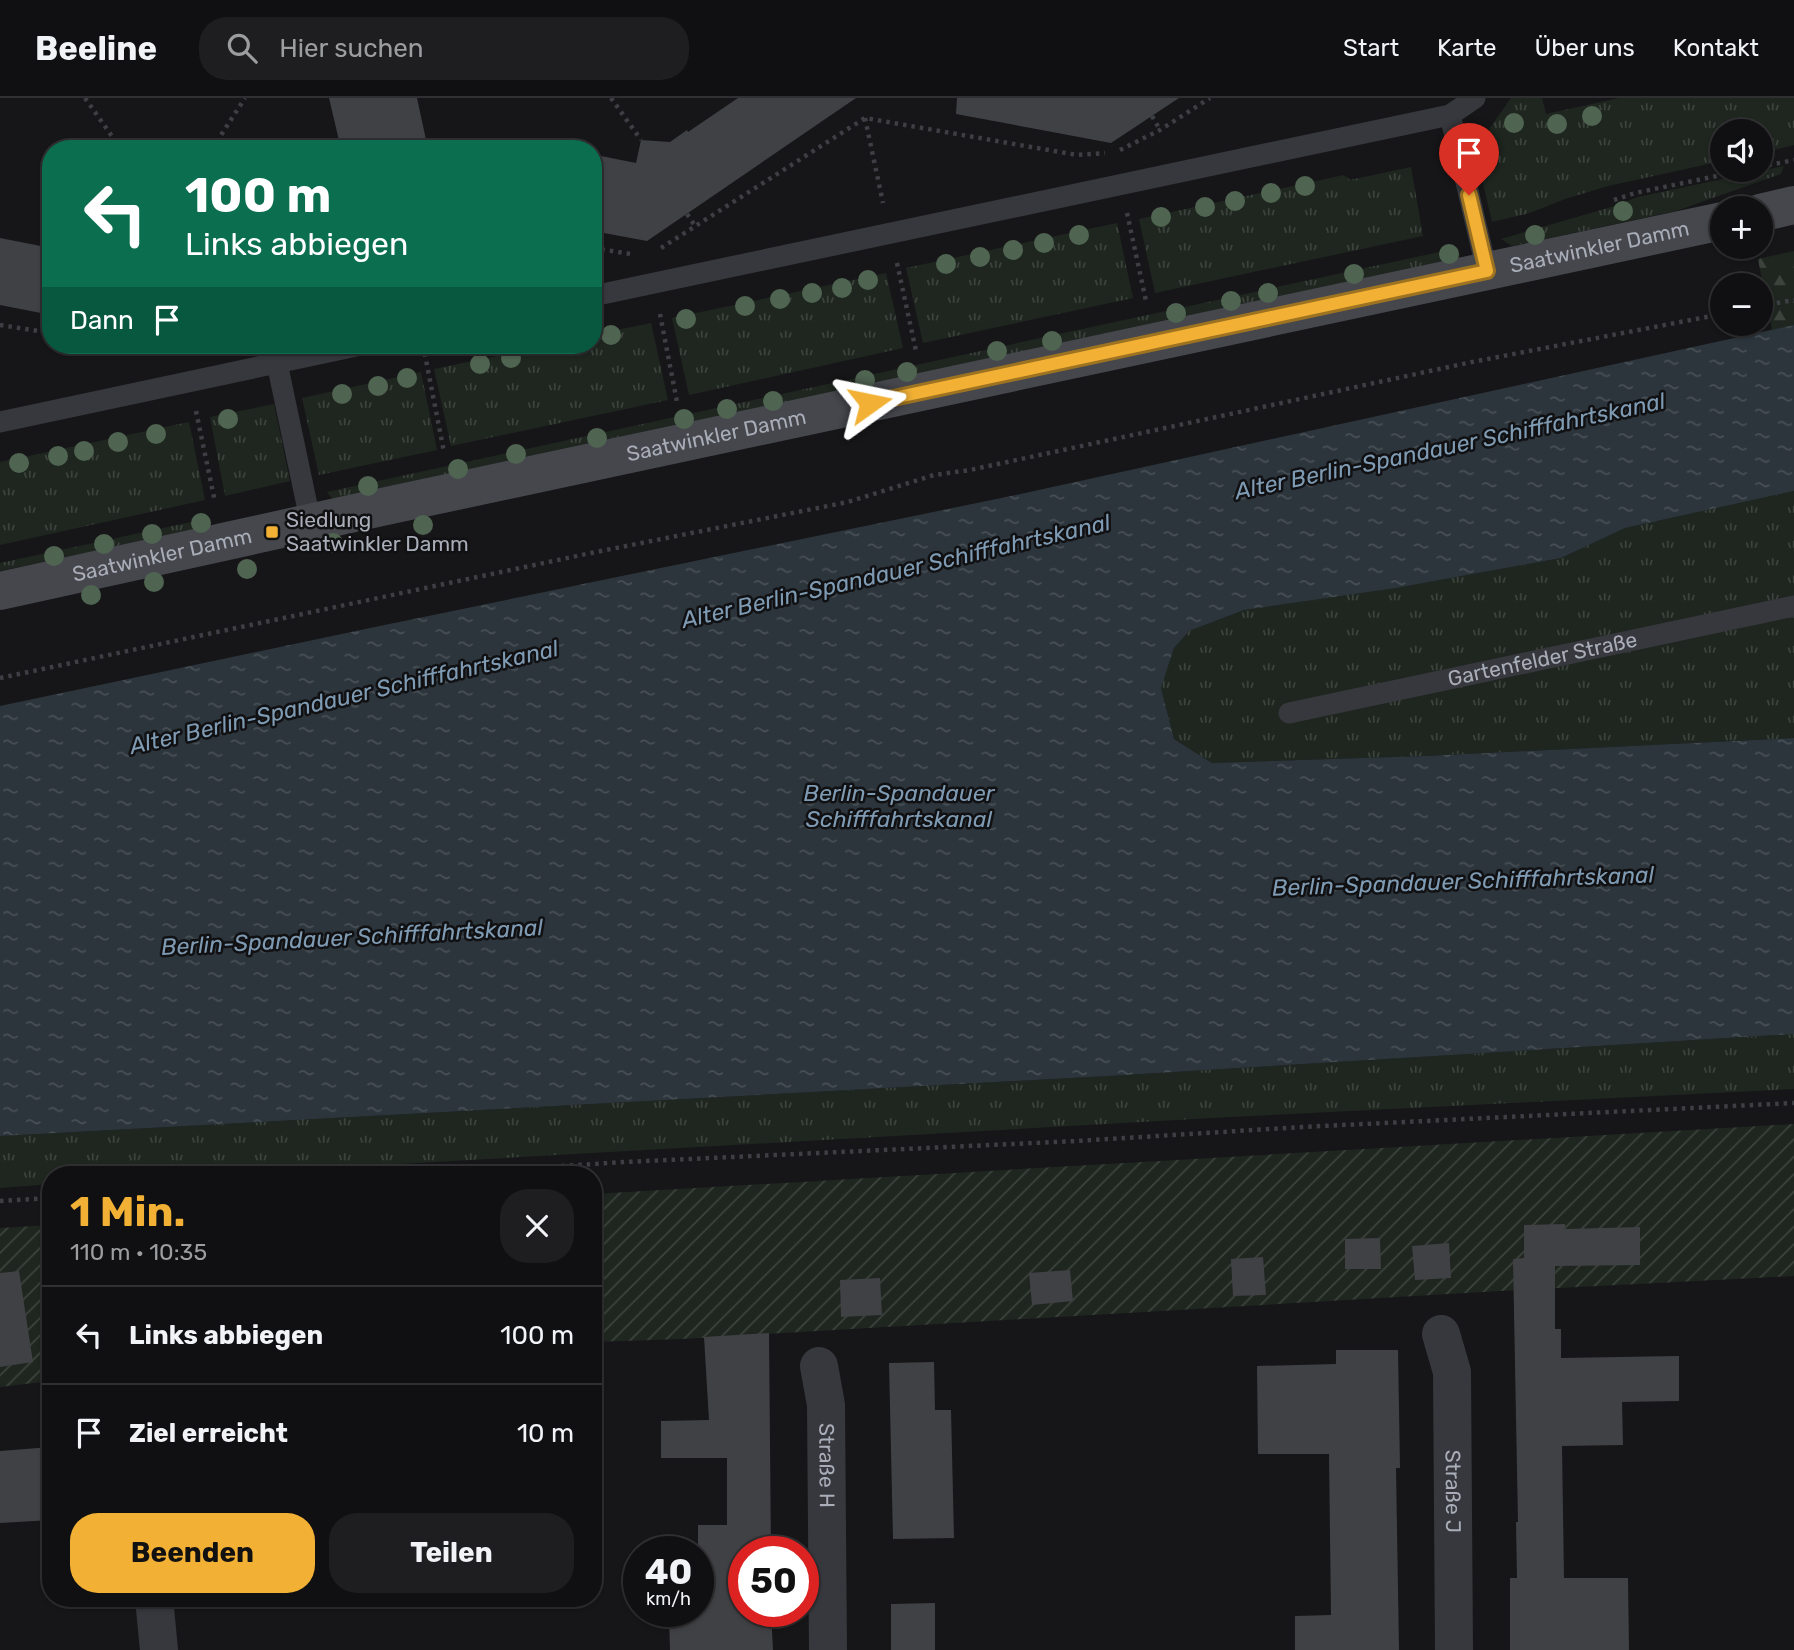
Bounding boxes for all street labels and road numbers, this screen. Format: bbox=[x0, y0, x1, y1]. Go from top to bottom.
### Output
street label: Saatwinkler Damm bbox=[1507, 215, 1691, 278]
street label: Saatwinkler Damm bbox=[624, 404, 808, 466]
street label: Saatwinkler Damm bbox=[70, 523, 254, 587]
street label: Gartenfelder Straße bbox=[1445, 627, 1639, 691]
street label: Straße H bbox=[814, 1423, 840, 1508]
street label: Straße J bbox=[1441, 1450, 1466, 1533]

